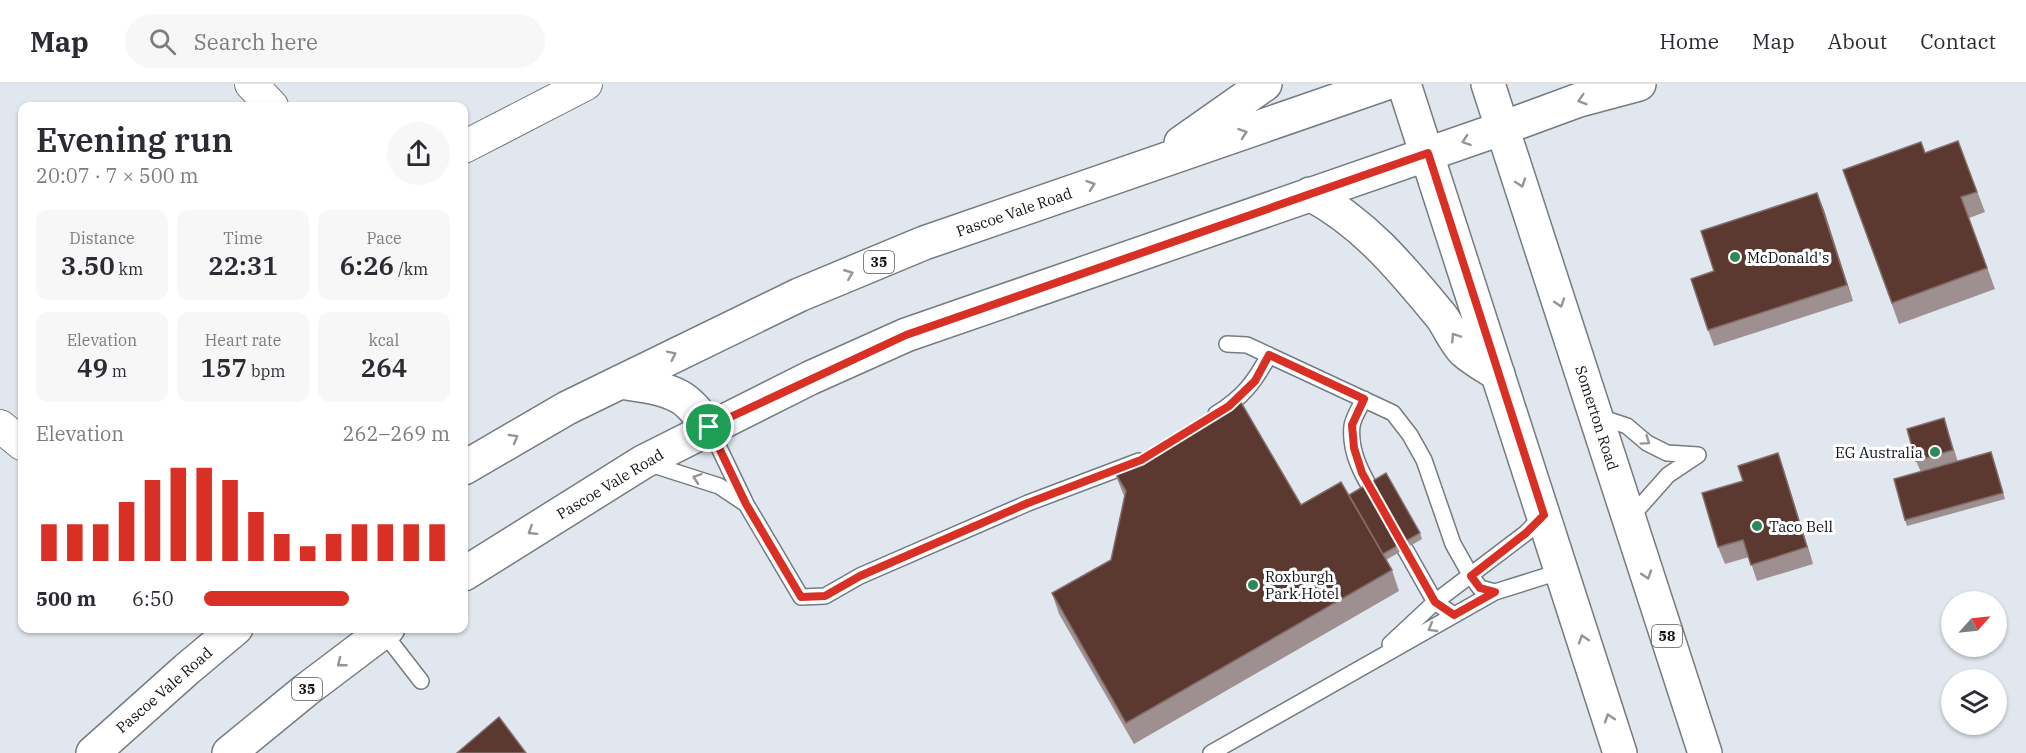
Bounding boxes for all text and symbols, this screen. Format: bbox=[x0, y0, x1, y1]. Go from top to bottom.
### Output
search box bbox=[125, 14, 545, 68]
text: Map bbox=[30, 23, 89, 60]
icon: search bbox=[146, 25, 179, 58]
text: Search here bbox=[194, 27, 318, 56]
text: Home bbox=[1659, 27, 1719, 55]
text: Map bbox=[1752, 27, 1795, 55]
text: About bbox=[1828, 27, 1887, 55]
text: Contact bbox=[1920, 27, 1996, 55]
one-way arrow bbox=[1577, 93, 1588, 105]
text: Evening run bbox=[36, 118, 233, 161]
button: share bbox=[387, 122, 450, 185]
one-way arrow bbox=[1237, 128, 1248, 140]
one-way arrow bbox=[1461, 133, 1472, 146]
text: 20:07 · 7 × 500 m bbox=[36, 162, 199, 189]
one-way arrow bbox=[1514, 177, 1527, 188]
one-way arrow bbox=[1085, 180, 1096, 193]
street label: Pascoe Vale Road bbox=[954, 183, 1074, 241]
text: Distance bbox=[69, 228, 135, 248]
text: Time bbox=[223, 228, 263, 248]
text: Pace bbox=[366, 228, 402, 248]
text: 3.50 bbox=[61, 248, 115, 282]
text: 22:31 bbox=[208, 248, 278, 282]
text: 6:26 bbox=[340, 248, 394, 282]
place label: McDonald's bbox=[1747, 248, 1829, 267]
marker: McDonald's bbox=[1728, 250, 1742, 264]
road number: 35 bbox=[864, 251, 894, 273]
text: km bbox=[115, 259, 143, 279]
text: /km bbox=[394, 259, 428, 279]
one-way arrow bbox=[843, 269, 854, 281]
one-way arrow bbox=[1553, 297, 1566, 308]
text: Elevation bbox=[67, 330, 137, 350]
text: Heart rate bbox=[205, 330, 281, 350]
text: kcal bbox=[369, 330, 399, 350]
one-way arrow bbox=[1450, 333, 1462, 343]
text: 49 bbox=[77, 350, 108, 384]
text: 157 bbox=[200, 350, 247, 384]
text: 264 bbox=[361, 350, 407, 384]
one-way arrow bbox=[666, 351, 677, 363]
text: m bbox=[108, 361, 127, 381]
text: bpm bbox=[247, 361, 286, 381]
street label: Somerton Road bbox=[1571, 363, 1623, 473]
pin bbox=[683, 401, 734, 452]
icon: arrive bbox=[692, 410, 725, 443]
text: Elevation bbox=[36, 420, 124, 447]
text: 262–269 m bbox=[343, 420, 450, 447]
one-way arrow bbox=[508, 434, 518, 445]
one-way arrow bbox=[1639, 434, 1650, 445]
place label: EG Australia bbox=[1835, 443, 1923, 462]
street label: Pascoe Vale Road bbox=[553, 445, 667, 523]
marker: EG Australia bbox=[1928, 445, 1942, 459]
one-way arrow bbox=[692, 473, 703, 485]
place label: Taco Bell bbox=[1769, 517, 1833, 536]
marker: Taco Bell bbox=[1750, 519, 1764, 533]
one-way arrow bbox=[528, 524, 539, 535]
place label: Roxburgh Park Hotel bbox=[1265, 567, 1339, 603]
one-way arrow bbox=[1640, 569, 1652, 580]
marker: Roxburgh Park Hotel bbox=[1246, 578, 1260, 592]
text: 500 m bbox=[36, 585, 96, 612]
text: 6:50 bbox=[132, 585, 174, 612]
north arrow bbox=[1941, 591, 2007, 657]
map controls bbox=[1941, 591, 2007, 735]
one-way arrow bbox=[1428, 620, 1438, 632]
road number: 58 bbox=[1652, 625, 1682, 647]
one-way arrow bbox=[1578, 634, 1591, 645]
street label: Pascoe Vale Road bbox=[112, 643, 216, 737]
one-way arrow bbox=[336, 656, 347, 667]
button: layers bbox=[1941, 669, 2007, 735]
road number: 35 bbox=[292, 678, 322, 700]
one-way arrow bbox=[1604, 713, 1616, 724]

